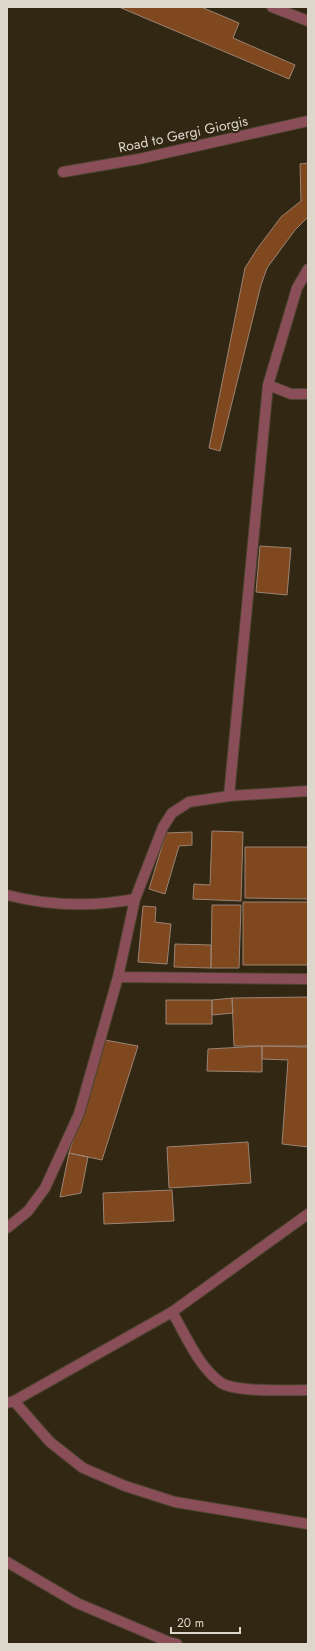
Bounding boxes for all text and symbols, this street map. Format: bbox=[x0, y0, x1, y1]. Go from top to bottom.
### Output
street label: Road to Gergi Giorgis bbox=[116, 110, 250, 158]
scale bar bbox=[171, 1609, 240, 1635]
text: 20 m bbox=[177, 1614, 204, 1632]

